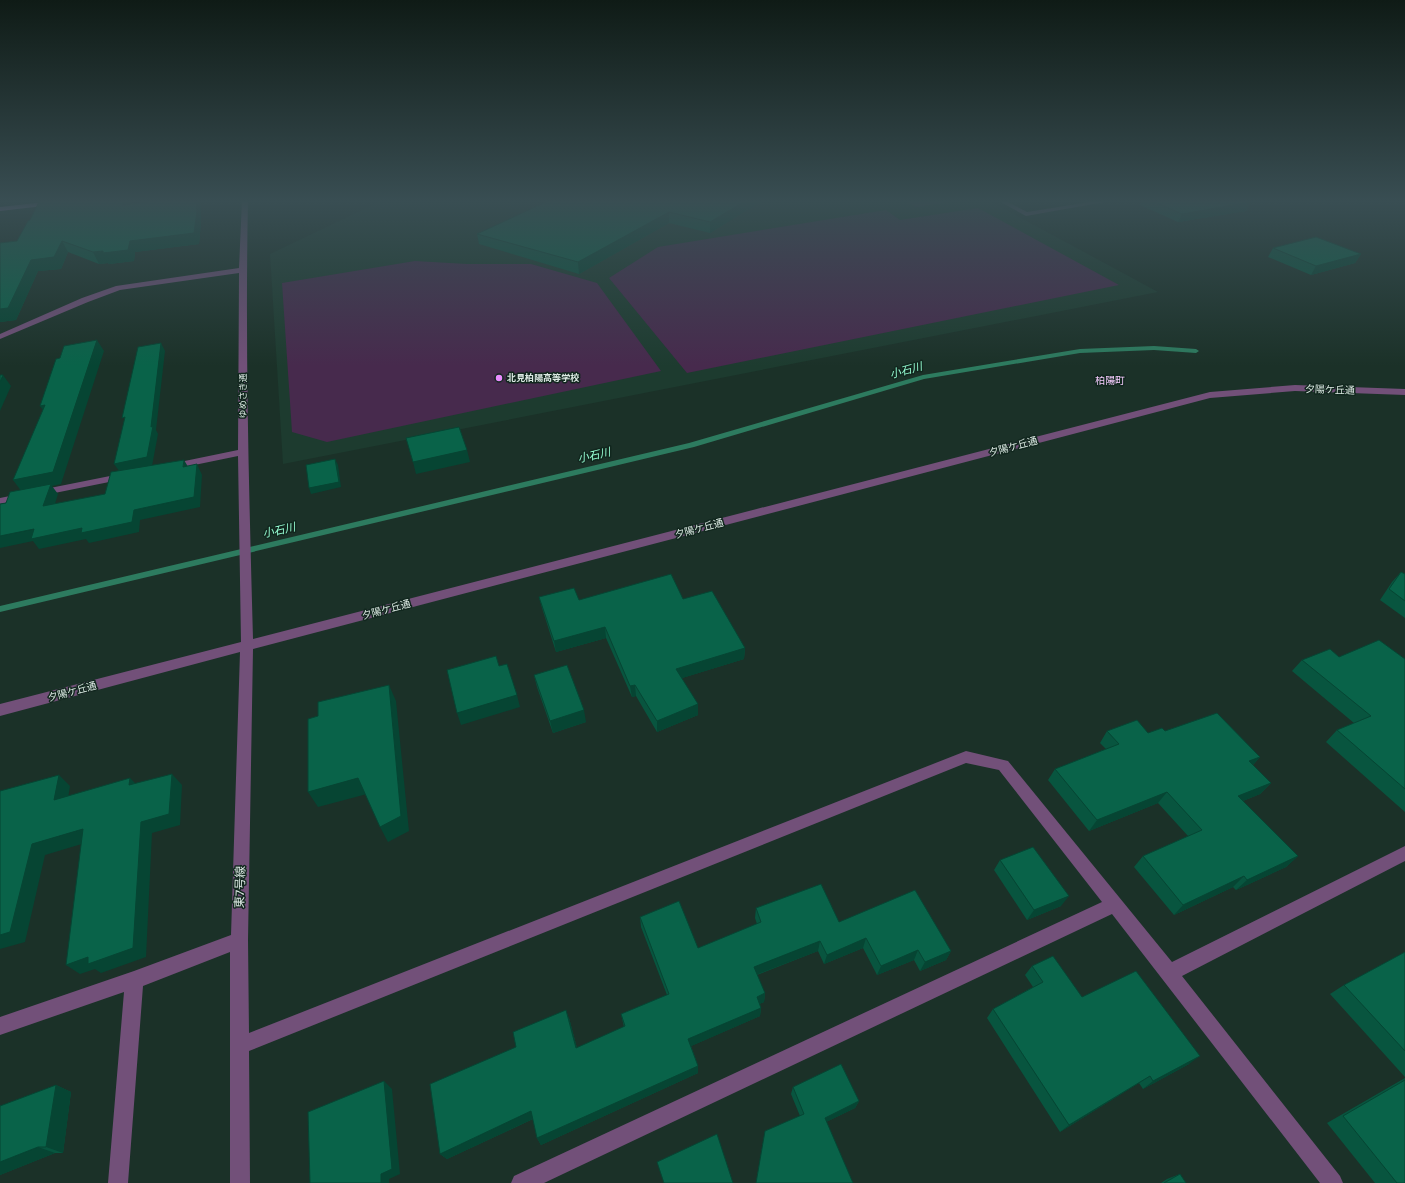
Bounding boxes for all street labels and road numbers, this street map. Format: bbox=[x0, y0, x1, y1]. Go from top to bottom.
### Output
street label: ゆめさき通 bbox=[237, 373, 248, 419]
street label: 夕陽ケ丘通 bbox=[1305, 382, 1355, 396]
street label: 夕陽ケ丘通 bbox=[987, 434, 1039, 458]
street label: 夕陽ケ丘通 bbox=[673, 516, 725, 540]
street label: 夕陽ケ丘通 bbox=[360, 597, 412, 621]
street label: 夕陽ケ丘通 bbox=[46, 679, 98, 703]
street label: 東7号線 bbox=[231, 866, 247, 908]

